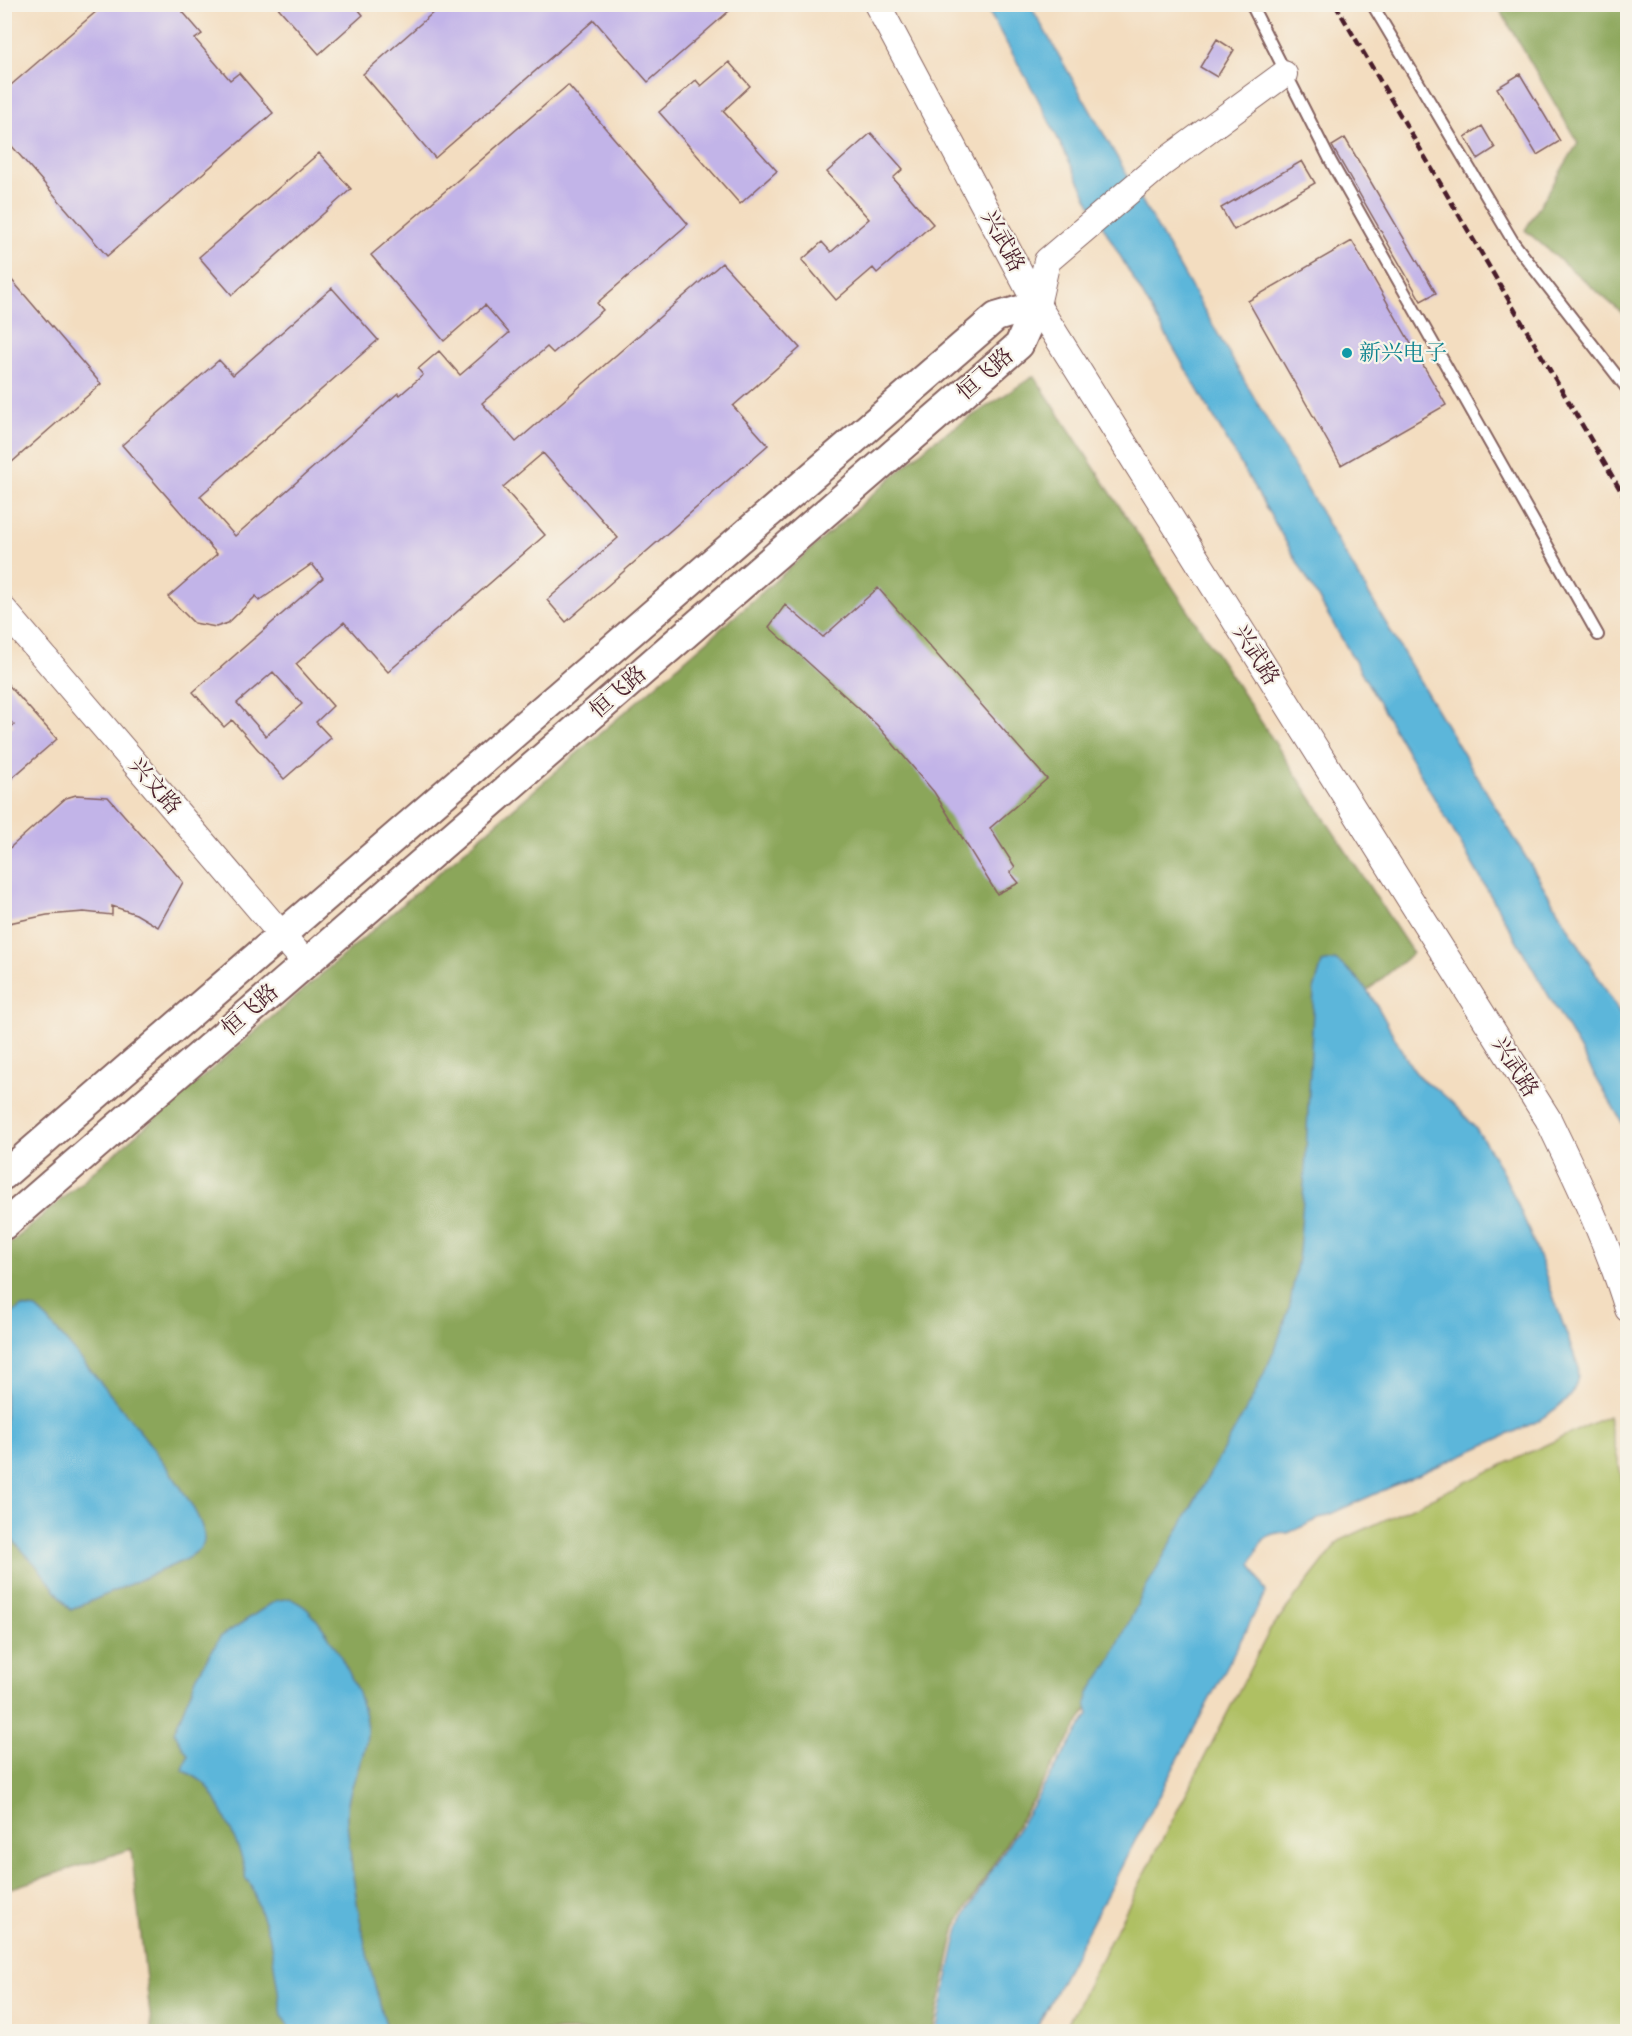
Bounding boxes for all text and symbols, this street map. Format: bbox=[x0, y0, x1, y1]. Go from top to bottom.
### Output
street label: 兴武路 bbox=[976, 206, 1030, 276]
place label: 新兴电子 bbox=[1359, 340, 1447, 366]
street label: 恒飞路 bbox=[952, 343, 1018, 405]
marker: 新兴电子 bbox=[1340, 346, 1354, 360]
street label: 兴武路 bbox=[1227, 620, 1285, 690]
street label: 恒飞路 bbox=[585, 661, 651, 723]
street label: 兴文路 bbox=[124, 753, 186, 819]
street label: 恒飞路 bbox=[217, 979, 283, 1041]
street label: 兴武路 bbox=[1486, 1032, 1544, 1102]

